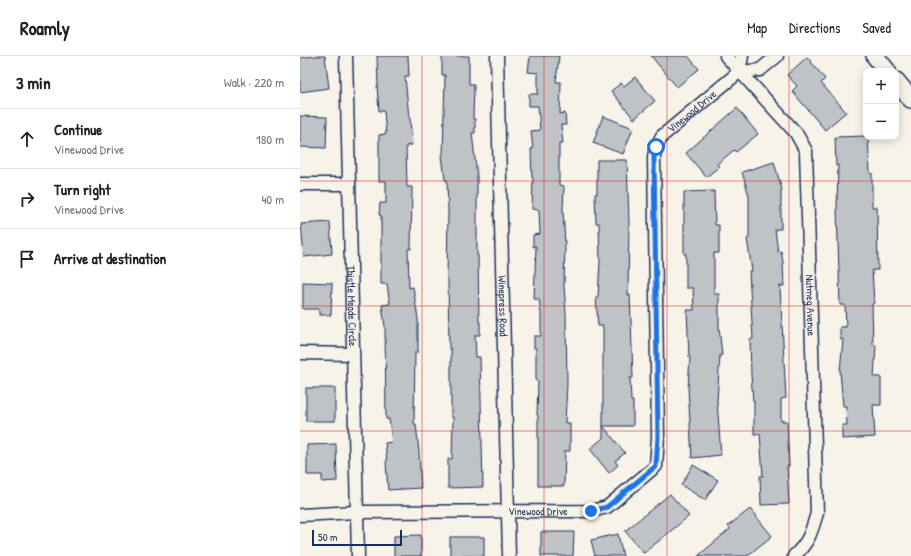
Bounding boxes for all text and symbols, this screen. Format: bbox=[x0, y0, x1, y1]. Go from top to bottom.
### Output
text: Roamly bbox=[20, 15, 70, 41]
text: Map bbox=[747, 18, 767, 37]
text: Directions bbox=[789, 18, 840, 37]
text: Saved bbox=[862, 18, 891, 37]
map controls bbox=[863, 68, 899, 140]
button: + bbox=[863, 68, 899, 104]
text: 3 min bbox=[16, 71, 51, 94]
text: Walk · 220 m bbox=[224, 73, 284, 91]
street label: Vinewood Drive bbox=[664, 86, 720, 136]
button: − bbox=[863, 104, 899, 140]
text: Continue bbox=[54, 119, 102, 140]
icon: ahead bbox=[16, 128, 38, 150]
text: 180 m bbox=[256, 130, 284, 148]
route start bbox=[647, 138, 665, 156]
text: Vinewood Drive bbox=[54, 140, 124, 158]
text: Turn right bbox=[54, 179, 110, 200]
icon: right bbox=[16, 188, 38, 210]
text: 40 m bbox=[261, 190, 284, 208]
text: Vinewood Drive bbox=[54, 200, 124, 218]
icon: arrive bbox=[16, 248, 38, 270]
text: Arrive at destination bbox=[54, 248, 166, 269]
street label: Thistle Meade Circle bbox=[344, 265, 360, 347]
street label: Nutmeg Avenue bbox=[803, 274, 819, 337]
street label: Winepress Road bbox=[495, 275, 511, 337]
route end bbox=[582, 502, 600, 520]
street label: Vinewood Drive bbox=[508, 504, 568, 518]
scale bar bbox=[312, 528, 402, 547]
text: 50 m bbox=[318, 530, 338, 544]

